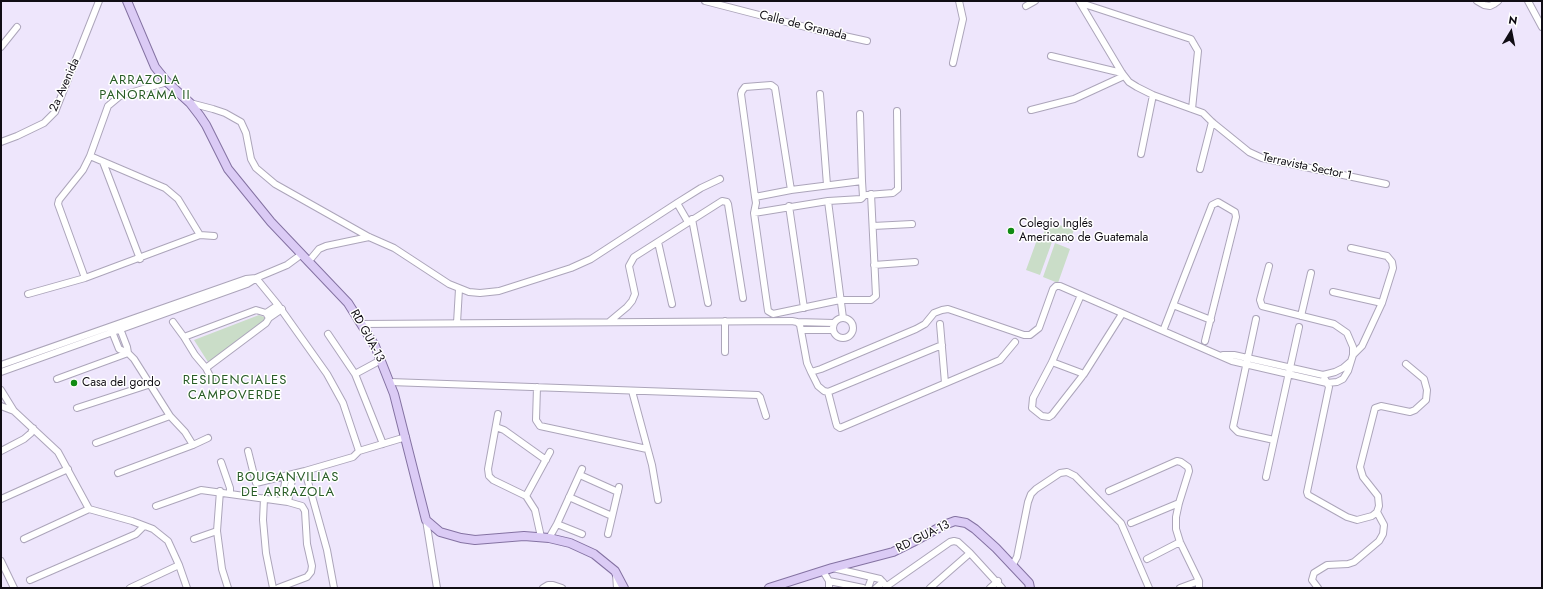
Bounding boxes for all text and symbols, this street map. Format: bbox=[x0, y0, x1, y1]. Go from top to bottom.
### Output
street label: Calle de Granada bbox=[758, 8, 848, 44]
north arrow bbox=[1491, 12, 1531, 52]
text: N bbox=[1507, 12, 1519, 29]
street label: 2a Avenida bbox=[47, 56, 83, 114]
district label: ARRAZOLA PANORAMA II bbox=[99, 73, 191, 104]
street label: Terravista Sector 1 bbox=[1261, 150, 1353, 184]
place label: Colegio Inglés Americano de Guatemala bbox=[1019, 217, 1148, 245]
marker: Colegio Inglés Americano de Guatemala bbox=[1006, 226, 1016, 236]
street label: RD GUA-13 bbox=[347, 307, 387, 365]
district label: RESIDENCIALES CAMPOVERDE bbox=[183, 373, 287, 404]
place label: Casa del gordo bbox=[82, 376, 160, 390]
marker: Casa del gordo bbox=[69, 378, 79, 388]
district label: BOUGANVILIAS DE ARRAZOLA bbox=[237, 470, 339, 501]
street label: RD GUA-13 bbox=[894, 518, 952, 556]

